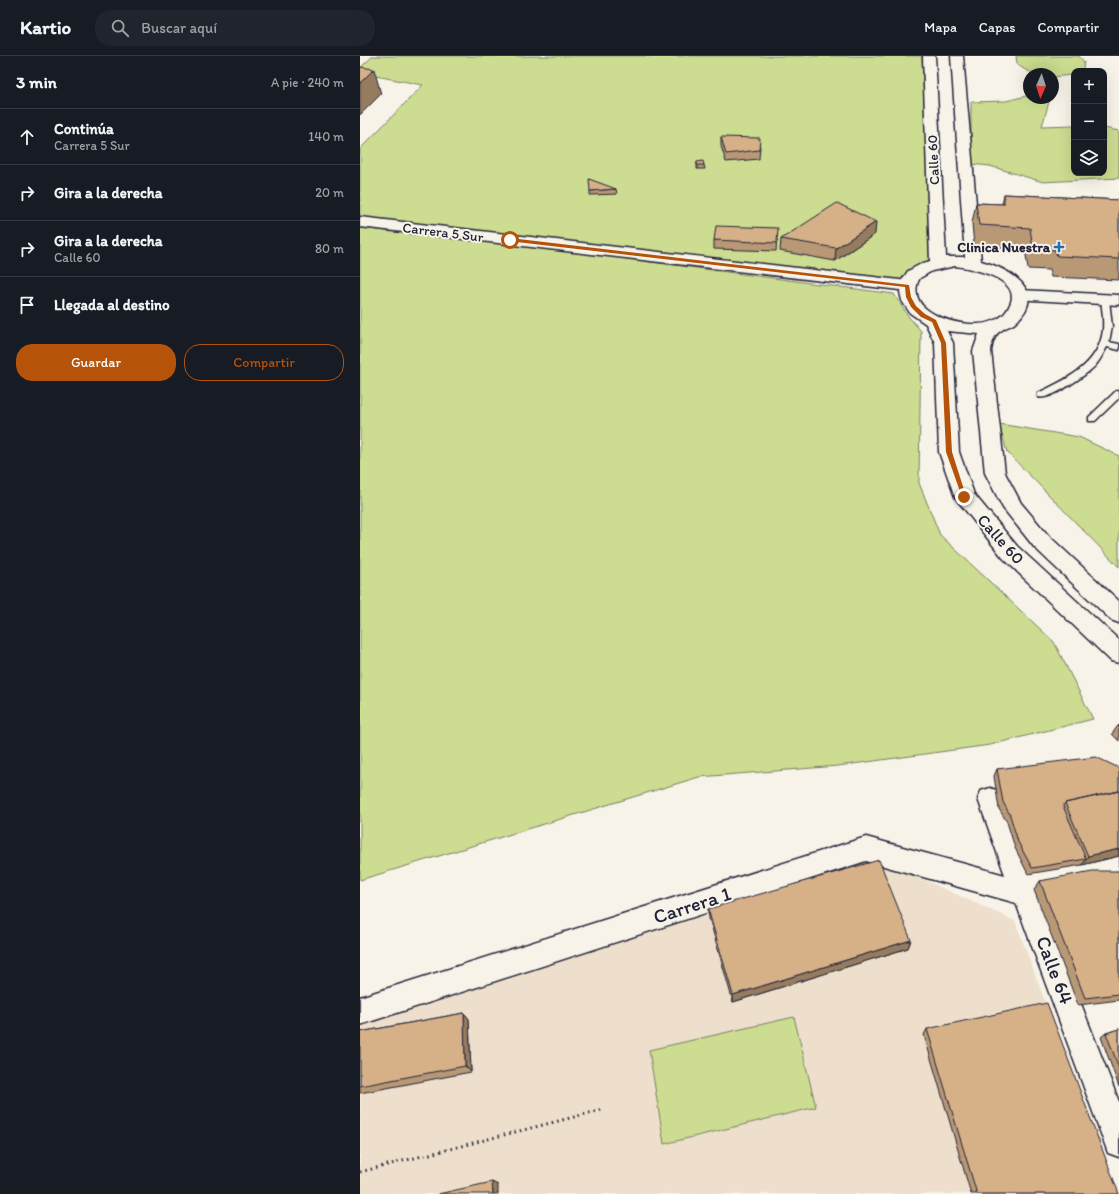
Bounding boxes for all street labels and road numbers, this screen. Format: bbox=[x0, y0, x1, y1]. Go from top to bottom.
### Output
street label: Calle 60 bbox=[924, 135, 943, 185]
street label: Carrera 5 Sur bbox=[401, 219, 485, 246]
street label: Calle 60 bbox=[973, 510, 1029, 568]
street label: Carrera 1 bbox=[650, 881, 734, 929]
street label: Calle 64 bbox=[1031, 932, 1079, 1008]

